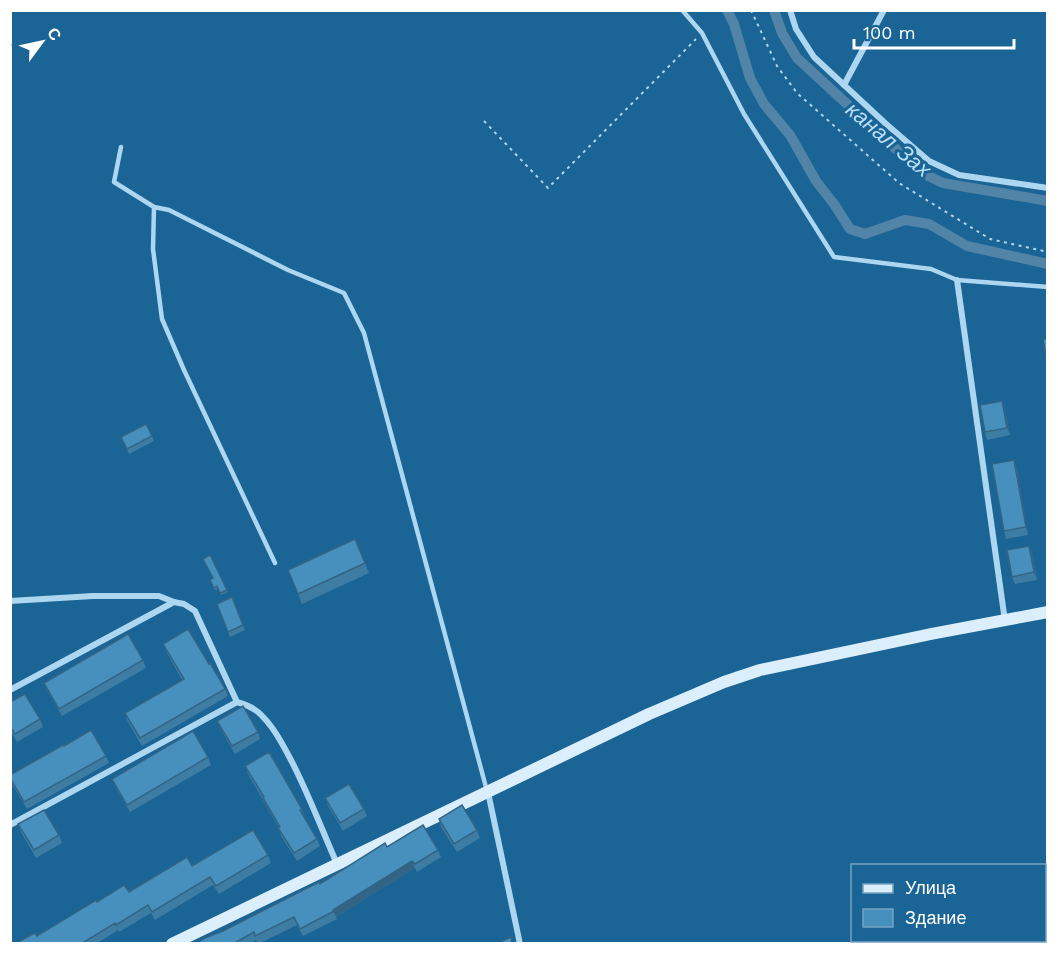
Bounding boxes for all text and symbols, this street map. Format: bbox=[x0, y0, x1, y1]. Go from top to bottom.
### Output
north arrow bbox=[12, 12, 72, 72]
scale bar bbox=[854, 12, 1014, 50]
text: 100 m bbox=[863, 22, 916, 43]
text: С bbox=[43, 24, 66, 44]
water label: канал Зах bbox=[841, 97, 937, 183]
legend bbox=[851, 864, 1046, 942]
text: Улица bbox=[905, 877, 957, 898]
text: Здание bbox=[905, 907, 966, 928]

